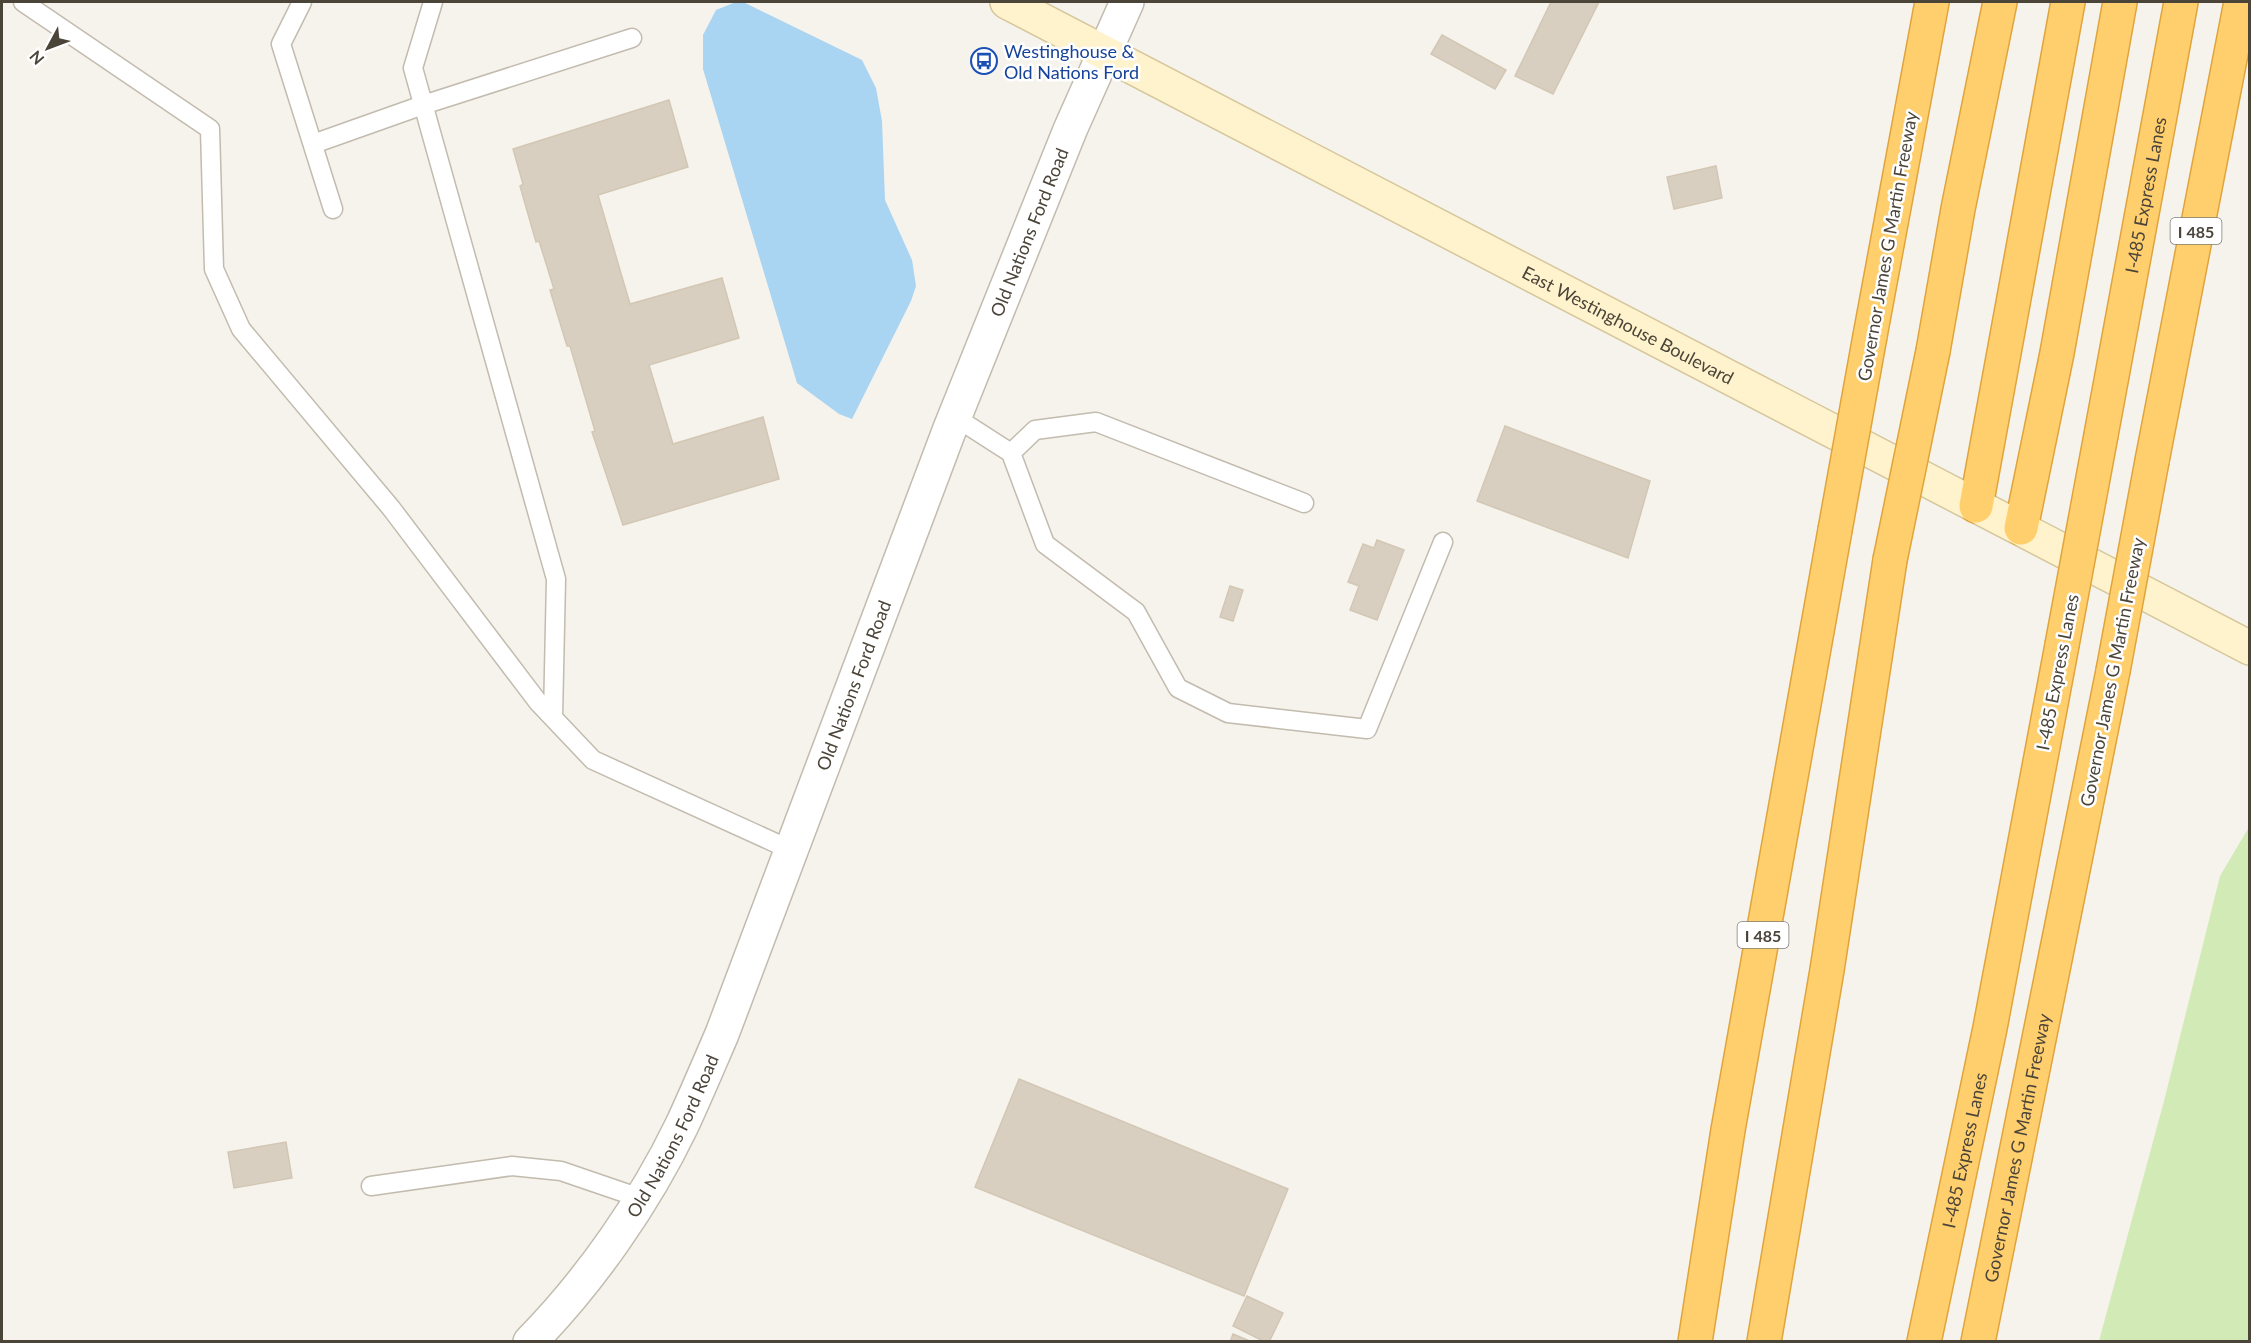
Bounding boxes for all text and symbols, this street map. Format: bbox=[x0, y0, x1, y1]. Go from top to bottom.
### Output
north arrow bbox=[18, 18, 78, 78]
place label: Westinghouse & Old Nations Ford bbox=[1004, 40, 1139, 83]
bus stop icon: Westinghouse & Old Nations Ford bbox=[969, 46, 999, 76]
text: N bbox=[25, 47, 48, 69]
street label: Governor James G Martin Freeway bbox=[1852, 109, 1922, 383]
street label: I-485 Express Lanes bbox=[2120, 115, 2171, 275]
street label: Old Nations Ford Road bbox=[985, 145, 1073, 320]
road number: I 485 bbox=[2170, 218, 2222, 244]
street label: East Westinghouse Boulevard bbox=[1519, 261, 1738, 389]
street label: Governor James G Martin Freeway bbox=[2075, 535, 2149, 808]
street label: I-485 Express Lanes bbox=[2031, 592, 2083, 752]
street label: Old Nations Ford Road bbox=[811, 597, 895, 773]
road number: I 485 bbox=[1738, 922, 1788, 948]
street label: Governor James G Martin Freeway bbox=[1979, 1011, 2055, 1284]
street label: Old Nations Ford Road bbox=[622, 1051, 723, 1221]
street label: I-485 Express Lanes bbox=[1937, 1070, 1991, 1230]

